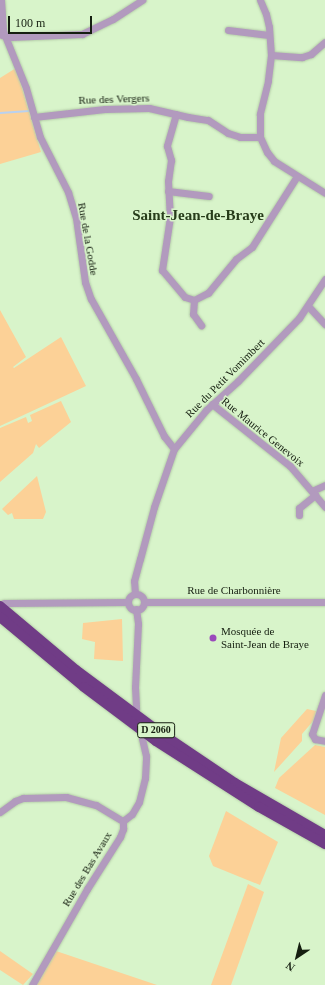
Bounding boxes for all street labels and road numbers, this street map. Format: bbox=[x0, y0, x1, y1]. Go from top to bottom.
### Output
street label: Rue des Vergers bbox=[78, 91, 150, 107]
street label: Rue de la Godde bbox=[75, 202, 101, 276]
street label: Rue du Petit Vomimbert bbox=[183, 336, 267, 420]
street label: Rue Maurice Genevoix bbox=[219, 395, 307, 469]
street label: Rue de Charbonnière bbox=[187, 583, 281, 597]
road number: D 2060 bbox=[137, 722, 175, 738]
street label: Rue des Bas Avaux bbox=[59, 829, 115, 909]

